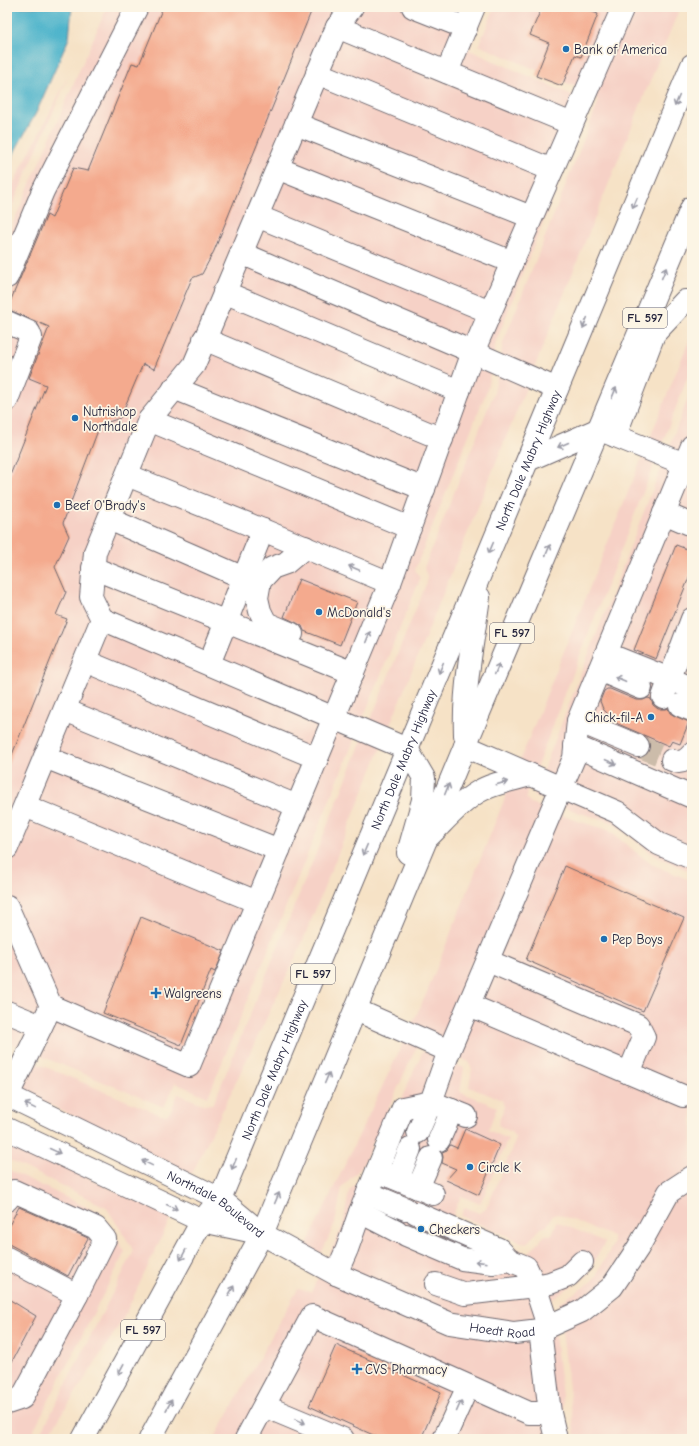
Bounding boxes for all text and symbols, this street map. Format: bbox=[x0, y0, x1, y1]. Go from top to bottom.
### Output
place label: Bank of America bbox=[574, 42, 667, 57]
marker: Bank of America bbox=[561, 44, 571, 54]
one-way arrow bbox=[673, 94, 680, 106]
one-way arrow bbox=[630, 197, 638, 209]
one-way arrow bbox=[661, 268, 669, 280]
road number: FL 597 bbox=[623, 308, 667, 328]
one-way arrow bbox=[580, 317, 588, 329]
one-way arrow bbox=[611, 387, 618, 399]
street label: North Dale Mabry Highway bbox=[492, 388, 563, 533]
place label: Nutrishop Northdale bbox=[83, 404, 138, 434]
marker: Nutrishop Northdale bbox=[70, 413, 80, 423]
one-way arrow bbox=[558, 441, 570, 449]
place label: Beef O'Brady's bbox=[65, 498, 145, 513]
marker: Beef O'Brady's bbox=[52, 500, 62, 510]
one-way arrow bbox=[487, 541, 494, 553]
one-way arrow bbox=[545, 544, 552, 556]
one-way arrow bbox=[349, 564, 361, 571]
place label: McDonald's bbox=[327, 605, 391, 620]
marker: McDonald's bbox=[314, 607, 324, 617]
road number: FL 597 bbox=[490, 623, 534, 643]
one-way arrow bbox=[365, 632, 372, 644]
one-way arrow bbox=[437, 661, 445, 673]
one-way arrow bbox=[494, 664, 502, 676]
one-way arrow bbox=[615, 675, 627, 682]
street label: North Dale Mabry Highway bbox=[367, 687, 439, 832]
place label: Chick-fil-A bbox=[585, 710, 643, 725]
marker: Chick-fil-A bbox=[646, 712, 656, 722]
one-way arrow bbox=[604, 758, 616, 766]
one-way arrow bbox=[496, 779, 509, 786]
one-way arrow bbox=[444, 784, 451, 796]
one-way arrow bbox=[361, 843, 369, 855]
place label: Pep Boys bbox=[612, 932, 663, 947]
marker: Pep Boys bbox=[599, 934, 609, 944]
road number: FL 597 bbox=[291, 964, 335, 984]
place label: Walgreens bbox=[164, 986, 221, 1001]
marker: Walgreens bbox=[151, 988, 161, 998]
street label: North Dale Mabry Highway bbox=[238, 997, 310, 1142]
one-way arrow bbox=[324, 1072, 332, 1084]
one-way arrow bbox=[24, 1102, 36, 1109]
one-way arrow bbox=[49, 1148, 61, 1155]
one-way arrow bbox=[230, 1157, 238, 1169]
one-way arrow bbox=[141, 1159, 153, 1167]
place label: Circle K bbox=[478, 1160, 522, 1175]
marker: Circle K bbox=[465, 1162, 475, 1172]
street label: Northdale Boulevard bbox=[165, 1167, 267, 1240]
one-way arrow bbox=[274, 1192, 282, 1204]
one-way arrow bbox=[166, 1204, 178, 1211]
place label: Checkers bbox=[429, 1222, 480, 1237]
marker: Checkers bbox=[416, 1224, 426, 1234]
one-way arrow bbox=[179, 1249, 186, 1261]
one-way arrow bbox=[475, 1258, 488, 1265]
one-way arrow bbox=[228, 1285, 235, 1297]
street label: Hoedt Road bbox=[469, 1319, 536, 1341]
road number: FL 597 bbox=[121, 1320, 165, 1340]
place label: CVS Pharmacy bbox=[365, 1362, 447, 1377]
one-way arrow bbox=[117, 1363, 124, 1375]
marker: CVS Pharmacy bbox=[352, 1364, 362, 1374]
one-way arrow bbox=[166, 1399, 173, 1411]
one-way arrow bbox=[456, 1401, 463, 1413]
one-way arrow bbox=[293, 1418, 305, 1425]

